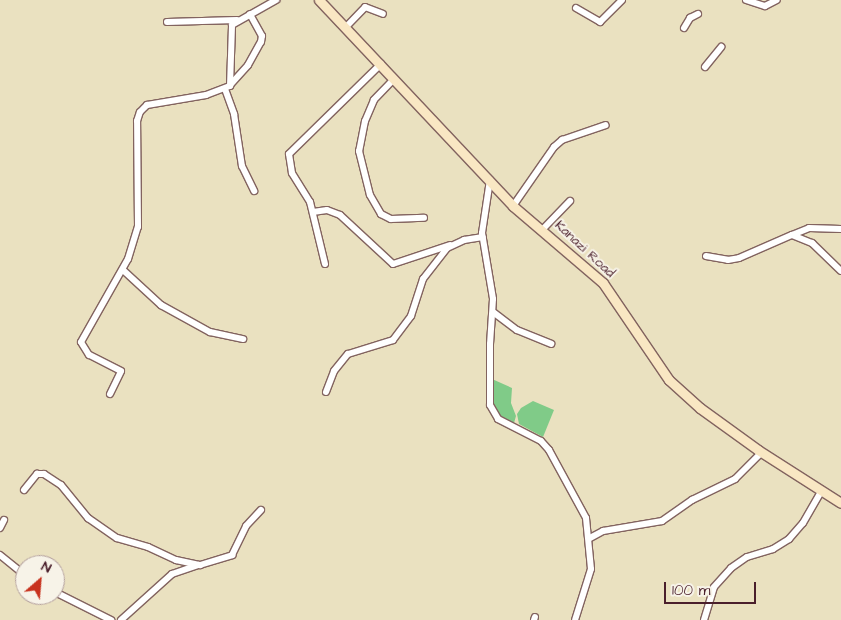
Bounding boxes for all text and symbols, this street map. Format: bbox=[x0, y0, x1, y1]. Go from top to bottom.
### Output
street label: Kanazi Road bbox=[551, 217, 619, 281]
north arrow bbox=[15, 555, 65, 605]
text: N bbox=[38, 557, 55, 578]
scale bar bbox=[666, 572, 758, 604]
text: 100 m bbox=[672, 580, 711, 601]

